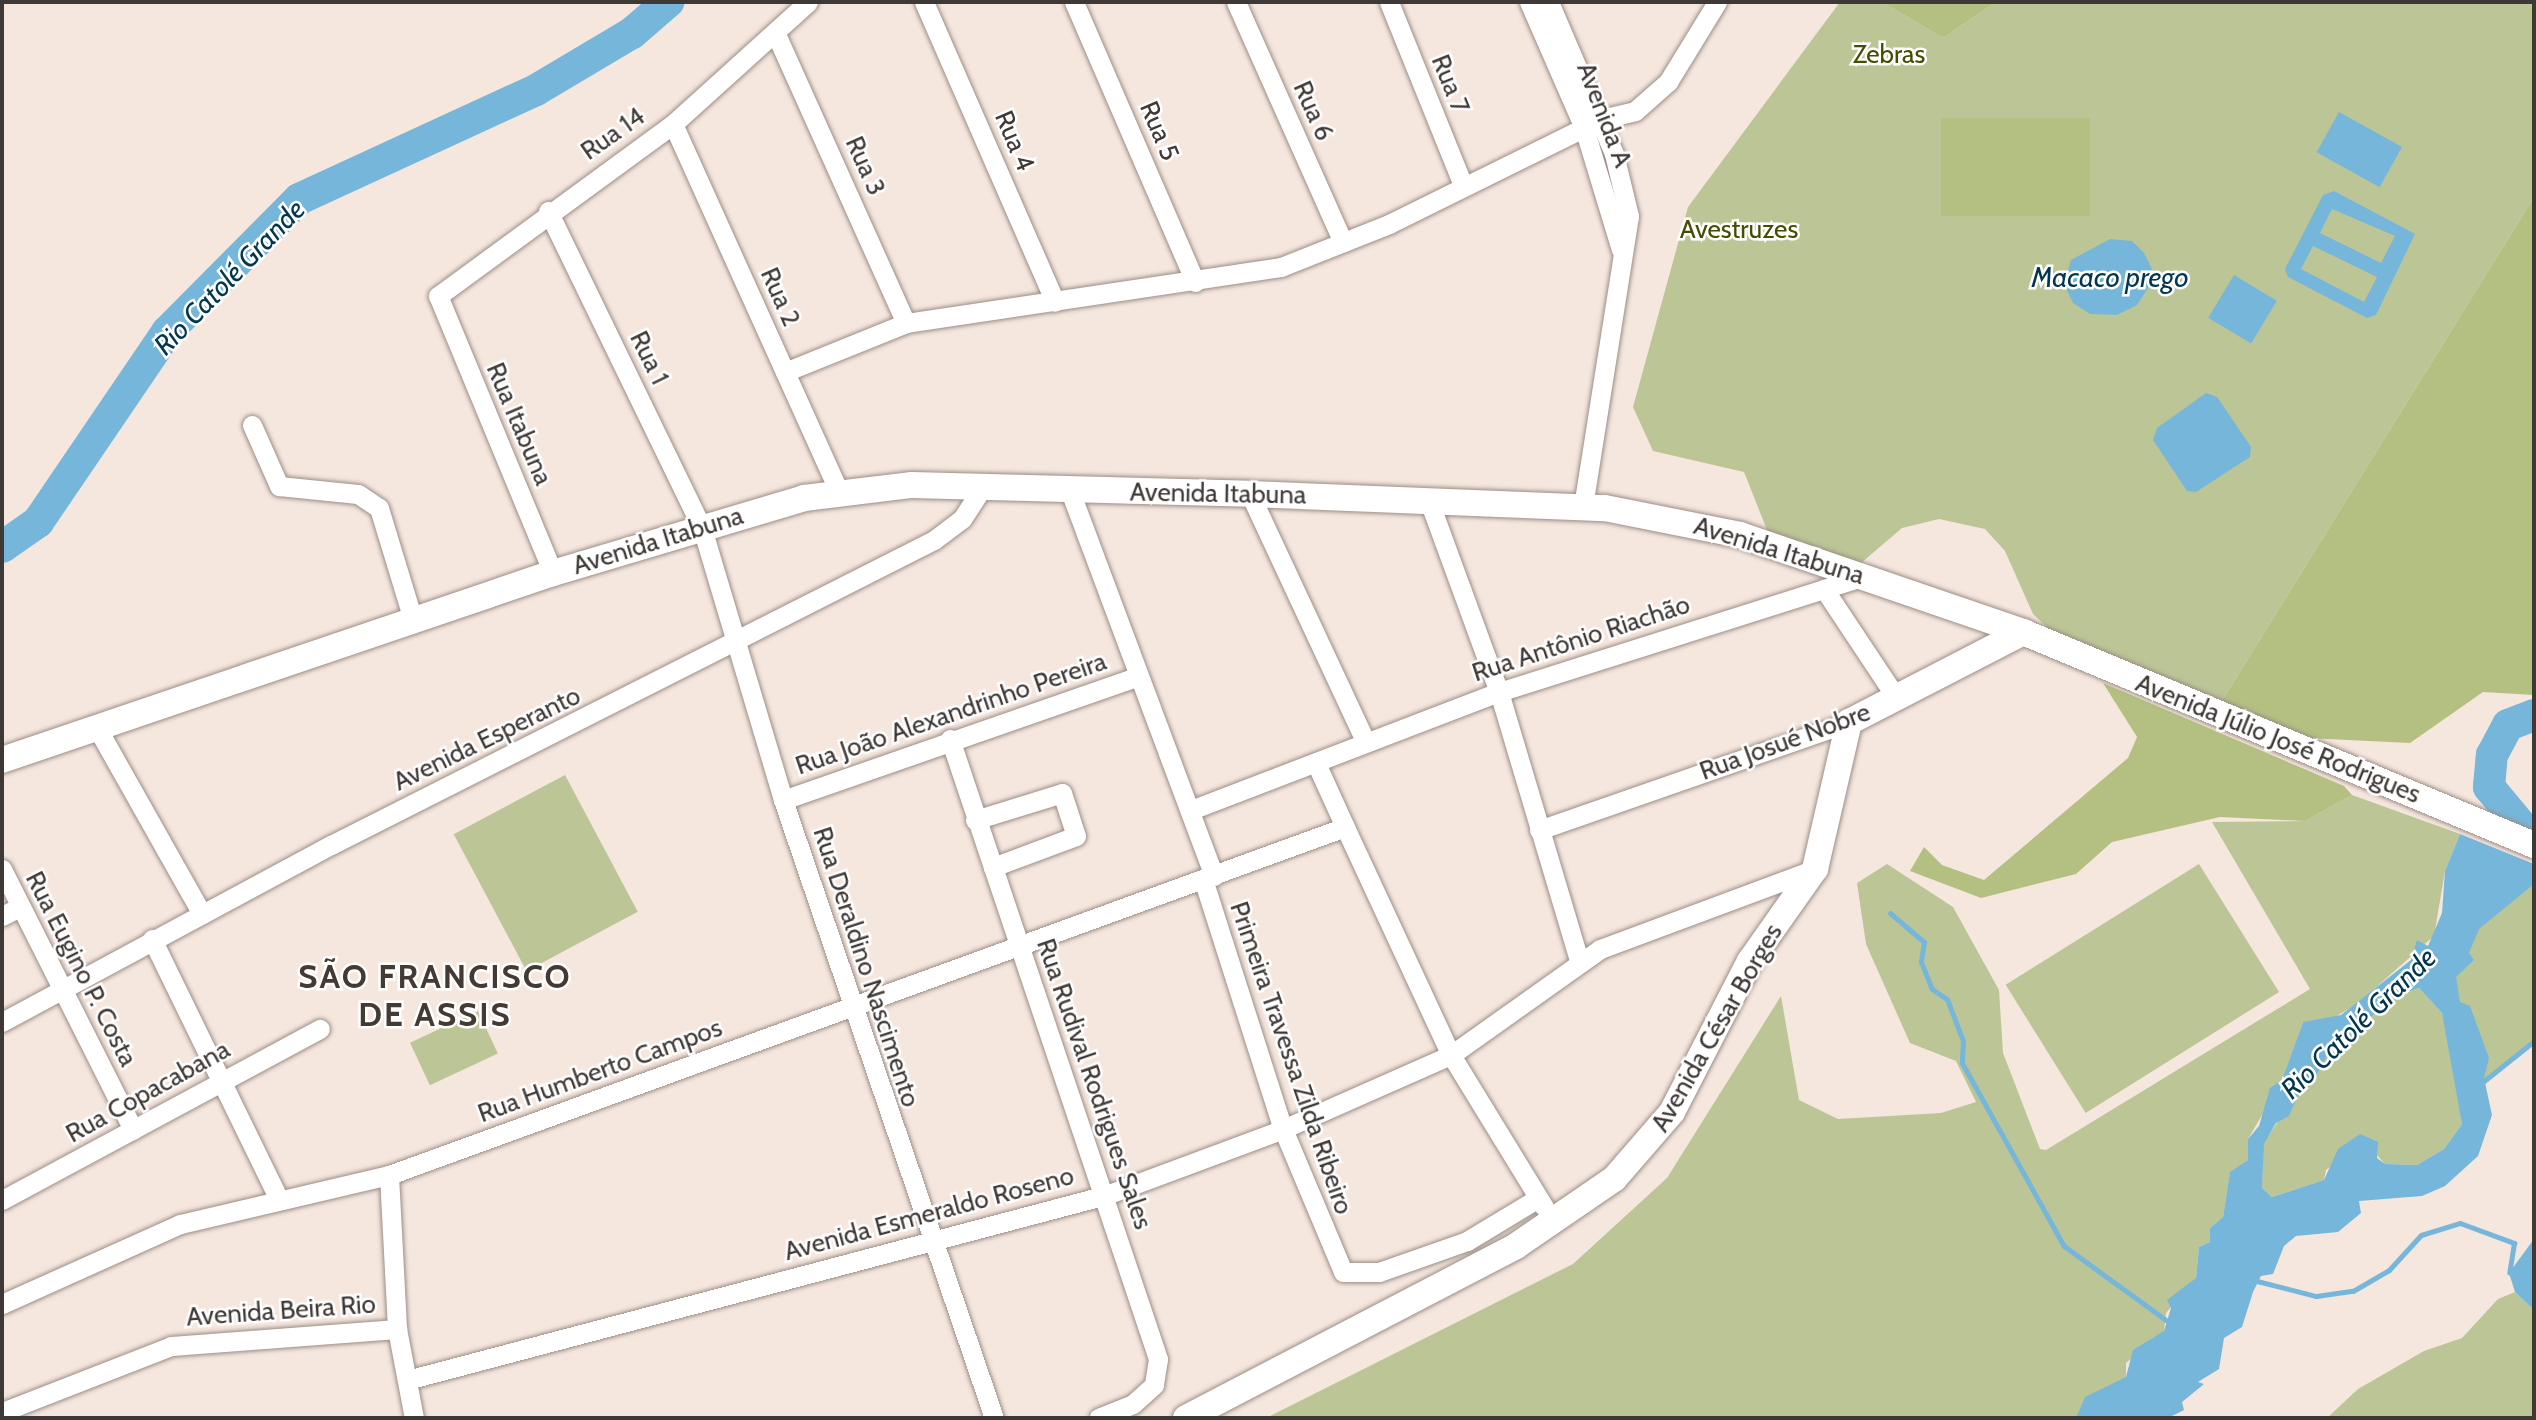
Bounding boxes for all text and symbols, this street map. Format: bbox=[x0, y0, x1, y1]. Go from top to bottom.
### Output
park label: Zebras bbox=[1853, 39, 1925, 71]
street label: Rua 7 bbox=[1424, 50, 1476, 118]
street label: Avenida A bbox=[1570, 58, 1638, 172]
street label: Rua 6 bbox=[1286, 76, 1340, 146]
street label: Rua 5 bbox=[1133, 97, 1185, 165]
street label: Rua 14 bbox=[575, 101, 651, 167]
street label: Rua 4 bbox=[987, 106, 1041, 176]
street label: Rua 3 bbox=[838, 132, 892, 200]
water label: Rio Catolé Grande bbox=[146, 192, 312, 362]
park label: Avestruzes bbox=[1680, 214, 1798, 246]
water label: Macaco prego bbox=[2031, 260, 2189, 294]
street label: Rua 2 bbox=[753, 263, 807, 331]
street label: Rua 1 bbox=[623, 326, 675, 390]
street label: Rua Itabuna bbox=[479, 358, 559, 490]
street label: Avenida Itabuna bbox=[1129, 477, 1307, 511]
street label: Avenida Itabuna bbox=[569, 500, 747, 582]
street label: Avenida Itabuna bbox=[1690, 510, 1868, 592]
street label: Rua Antônio Riachão bbox=[1468, 589, 1694, 689]
street label: Rua João Alexandrinho Pereira bbox=[791, 646, 1111, 782]
street label: Avenida Júlio José Rodrigues bbox=[2131, 668, 2425, 810]
street label: Avenida Esperanto bbox=[388, 680, 586, 798]
street label: Rua Josué Nobre bbox=[1695, 697, 1875, 787]
street label: Rua Deraldino Nascimento bbox=[806, 823, 926, 1111]
street label: Rua Eugino P. Costa bbox=[18, 866, 144, 1072]
street label: Primeira Travessa Zilda Ribeiro bbox=[1223, 898, 1359, 1218]
street label: Avenida César Borges bbox=[1645, 918, 1789, 1138]
street label: Rua Rudival Rodrigues Sales bbox=[1030, 935, 1158, 1233]
water label: Rio Catolé Grande bbox=[2273, 940, 2443, 1106]
district label: SÃO FRANCISCO DE ASSIS bbox=[300, 957, 570, 1035]
street label: Rua Humberto Campos bbox=[474, 1012, 726, 1130]
street label: Rua Copacabana bbox=[61, 1034, 235, 1150]
street label: Avenida Esmeraldo Roseno bbox=[781, 1160, 1077, 1268]
street label: Avenida Beira Rio bbox=[185, 1289, 377, 1333]

